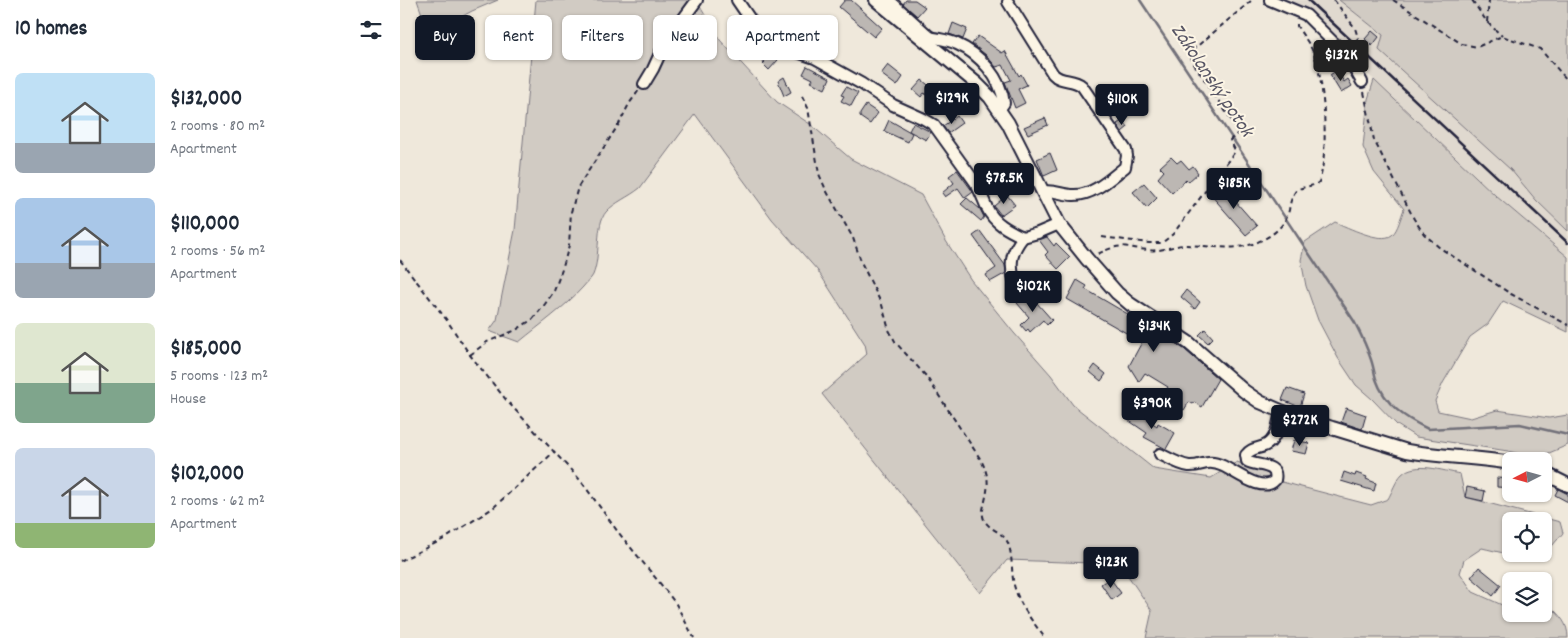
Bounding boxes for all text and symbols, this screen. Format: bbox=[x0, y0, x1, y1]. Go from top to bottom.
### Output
text: 10 homes bbox=[15, 15, 87, 45]
chip: Buy bbox=[415, 15, 475, 60]
chip: Rent bbox=[485, 15, 552, 60]
chip: Filters bbox=[562, 15, 643, 60]
chip: New bbox=[653, 15, 717, 60]
chip: Apartment bbox=[727, 15, 838, 60]
icon: filters bbox=[357, 16, 385, 44]
water label: Zákolanský potok bbox=[1163, 19, 1260, 145]
pin: $132K bbox=[1306, 39, 1376, 82]
text: $132K bbox=[1324, 44, 1358, 67]
pin: $129K bbox=[917, 82, 987, 125]
pin: $110K bbox=[1087, 84, 1157, 126]
text: $132,000 bbox=[170, 85, 242, 115]
text: $129K bbox=[935, 87, 969, 110]
text: $110K bbox=[1106, 88, 1138, 111]
icon: home bbox=[55, 93, 115, 153]
text: 2 rooms · 80 m² bbox=[170, 115, 265, 138]
text: Apartment bbox=[170, 138, 237, 161]
pin: $78.5K bbox=[963, 162, 1045, 205]
text: $78.5K bbox=[985, 167, 1023, 190]
pin: $185K bbox=[1199, 168, 1269, 210]
text: $185K bbox=[1218, 172, 1250, 195]
text: $110,000 bbox=[170, 210, 240, 240]
icon: home bbox=[55, 218, 115, 278]
text: 2 rooms · 56 m² bbox=[170, 240, 265, 263]
text: Apartment bbox=[170, 263, 237, 286]
pin: $102K bbox=[998, 270, 1068, 313]
text: $102K bbox=[1016, 275, 1050, 298]
pin: $134K bbox=[1119, 310, 1189, 353]
text: $134K bbox=[1138, 315, 1170, 338]
text: $185,000 bbox=[170, 335, 242, 365]
icon: home bbox=[55, 343, 115, 403]
text: 5 rooms · 123 m² bbox=[170, 365, 268, 388]
text: House bbox=[170, 388, 206, 411]
pin: $390K bbox=[1117, 388, 1187, 430]
text: $390K bbox=[1133, 392, 1171, 415]
pin: $272K bbox=[1265, 404, 1335, 447]
text: $272K bbox=[1282, 409, 1318, 432]
north arrow bbox=[1502, 452, 1552, 502]
map controls bbox=[1502, 452, 1552, 622]
text: $102,000 bbox=[170, 460, 244, 490]
icon: home bbox=[55, 468, 115, 528]
text: 2 rooms · 62 m² bbox=[170, 490, 265, 513]
button: locate bbox=[1502, 512, 1552, 562]
text: Apartment bbox=[170, 513, 237, 536]
pin: $123K bbox=[1076, 546, 1146, 589]
text: $123K bbox=[1094, 551, 1128, 574]
button: layers bbox=[1502, 572, 1552, 622]

